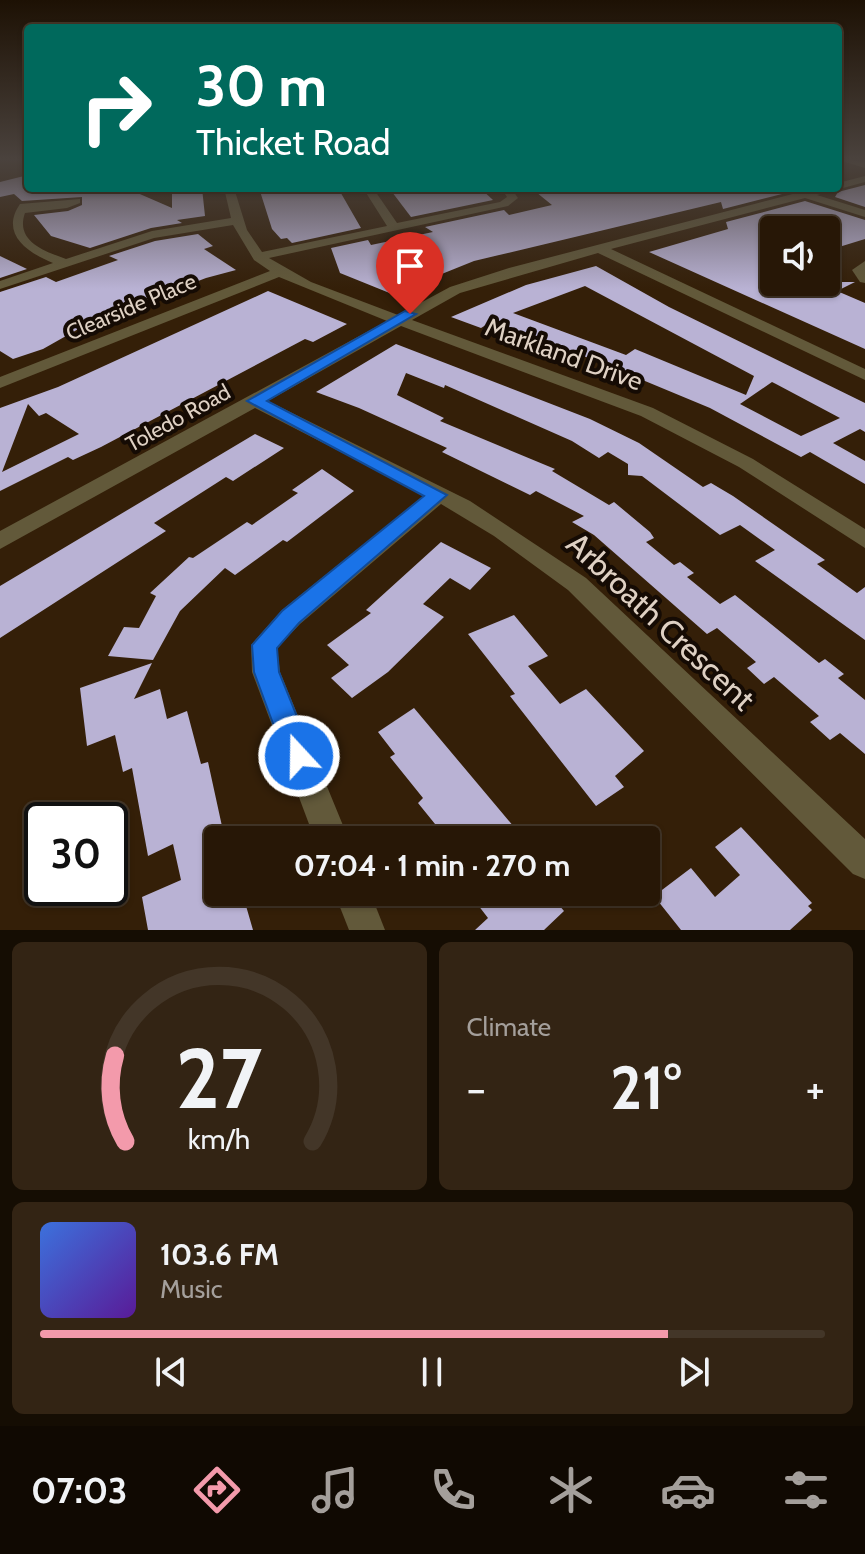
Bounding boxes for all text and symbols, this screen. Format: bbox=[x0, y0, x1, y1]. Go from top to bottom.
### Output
text: 30 m bbox=[196, 52, 327, 120]
icon: right bbox=[64, 56, 168, 160]
text: Thicket Road bbox=[196, 120, 391, 164]
map controls bbox=[760, 216, 840, 296]
button: sound bbox=[760, 216, 840, 296]
pin bbox=[376, 232, 444, 314]
icon: arrive bbox=[388, 244, 432, 288]
street label: Clearside Place bbox=[62, 267, 200, 347]
street label: Markland Drive bbox=[481, 311, 647, 397]
street label: Toledo Road bbox=[121, 378, 235, 458]
street label: Arbroath Crescent bbox=[559, 524, 763, 718]
position arrow bbox=[257, 714, 341, 798]
speed limit sign: 30 bbox=[24, 802, 128, 906]
text: 07:04 · 1 min · 270 m bbox=[294, 847, 570, 884]
text: Climate bbox=[467, 1011, 551, 1043]
text: 27 bbox=[176, 1028, 262, 1129]
text: 21° bbox=[610, 1051, 681, 1124]
text: − bbox=[467, 1062, 486, 1115]
text: + bbox=[806, 1062, 825, 1115]
text: km/h bbox=[188, 1121, 251, 1156]
text: 103.6 FM bbox=[160, 1236, 279, 1273]
text: Music bbox=[160, 1273, 223, 1305]
icon: previous bbox=[149, 1350, 193, 1394]
icon: pause bbox=[410, 1350, 454, 1394]
icon: next bbox=[672, 1350, 716, 1394]
icon: directions bbox=[189, 1462, 245, 1518]
icon: music bbox=[307, 1462, 363, 1518]
icon: phone bbox=[425, 1462, 481, 1518]
icon: climate bbox=[543, 1462, 599, 1518]
icon: car bbox=[660, 1462, 716, 1518]
icon: filters bbox=[778, 1462, 834, 1518]
text: 07:03 bbox=[31, 1468, 127, 1512]

